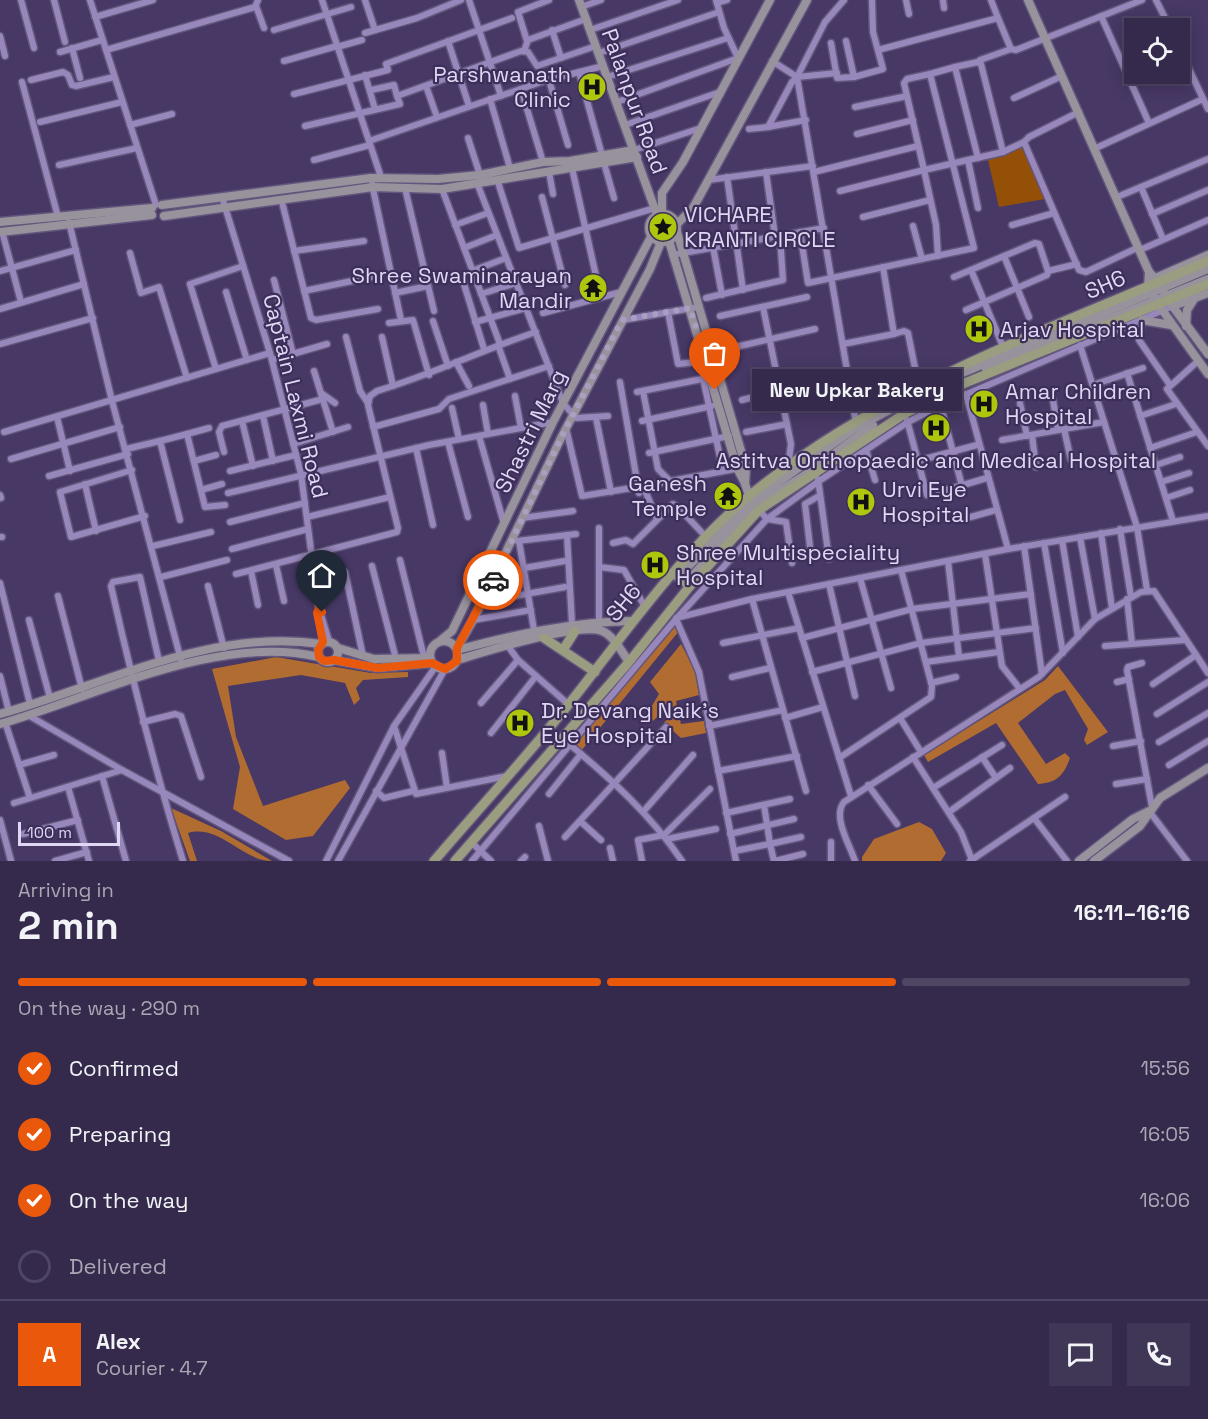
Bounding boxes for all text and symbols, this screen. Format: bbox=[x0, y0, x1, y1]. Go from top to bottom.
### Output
map controls bbox=[1124, 18, 1190, 84]
button: locate bbox=[1124, 18, 1190, 84]
street label: Palanpur Road bbox=[596, 24, 674, 178]
place label: Parshwanath Clinic bbox=[433, 60, 571, 113]
hospital icon: Parshwanath Clinic bbox=[576, 71, 608, 103]
place label: VICHARE KRANTI CIRCLE bbox=[684, 200, 836, 253]
place icon: VICHARE KRANTI CIRCLE bbox=[647, 211, 679, 243]
place label: Shree Swaminarayan Mandir bbox=[352, 261, 572, 314]
street label: SH6 bbox=[1080, 263, 1130, 305]
temple icon: Shree Swaminarayan Mandir bbox=[577, 272, 609, 304]
street label: Captain Laxmi Road bbox=[257, 291, 335, 501]
hospital icon: Arjav Hospital bbox=[963, 313, 995, 345]
place label: Arjav Hospital bbox=[1000, 315, 1144, 343]
pin bbox=[689, 328, 740, 390]
icon: bag bbox=[698, 337, 731, 370]
street label: Shastri Marg bbox=[488, 365, 572, 497]
callout: New Upkar Bakery bbox=[751, 369, 961, 411]
text: New Upkar Bakery bbox=[770, 377, 944, 403]
place label: Amar Children Hospital bbox=[1005, 377, 1151, 430]
hospital icon: Amar Children Hospital bbox=[968, 388, 1000, 420]
hospital icon: Astitva Orthopaedic and Medical Hospital bbox=[920, 412, 952, 444]
place label: Astitva Orthopaedic and Medical Hospital bbox=[716, 446, 1156, 474]
place label: Ganesh Temple bbox=[628, 469, 707, 522]
place label: Urvi Eye Hospital bbox=[882, 475, 969, 528]
temple icon: Ganesh Temple bbox=[712, 480, 744, 512]
hospital icon: Urvi Eye Hospital bbox=[845, 486, 877, 518]
place label: Shree Multispeciality Hospital bbox=[676, 538, 900, 591]
hospital icon: Shree Multispeciality Hospital bbox=[639, 549, 671, 581]
pin bbox=[296, 550, 347, 612]
courier bbox=[463, 550, 523, 610]
icon: home bbox=[305, 559, 338, 592]
icon: car bbox=[477, 564, 510, 597]
street label: SH6 bbox=[599, 577, 647, 627]
place label: Dr. Devang Naik's Eye Hospital bbox=[541, 696, 719, 749]
hospital icon: Dr. Devang Naik's Eye Hospital bbox=[504, 707, 536, 739]
scale bar bbox=[18, 819, 120, 846]
text: 100 m bbox=[27, 822, 72, 843]
text: Arriving in bbox=[18, 877, 114, 903]
text: 16:11–16:16 bbox=[1074, 898, 1190, 926]
text: 2 min bbox=[18, 901, 119, 950]
text: On the way · 290 m bbox=[18, 995, 200, 1021]
icon: check bbox=[18, 1052, 51, 1085]
text: Confirmed bbox=[69, 1054, 179, 1082]
text: 15:56 bbox=[1140, 1055, 1190, 1081]
icon: check bbox=[18, 1118, 51, 1151]
text: Preparing bbox=[69, 1120, 171, 1148]
text: 16:05 bbox=[1140, 1121, 1190, 1147]
icon: check bbox=[18, 1184, 51, 1217]
text: On the way bbox=[69, 1186, 188, 1214]
text: 16:06 bbox=[1139, 1187, 1190, 1213]
text: Delivered bbox=[69, 1252, 167, 1280]
button: chat bbox=[1049, 1323, 1112, 1386]
button: phone bbox=[1127, 1323, 1190, 1386]
text: Alex bbox=[96, 1327, 141, 1355]
text: A bbox=[43, 1340, 56, 1368]
text: Courier · 4.7 bbox=[96, 1355, 207, 1381]

